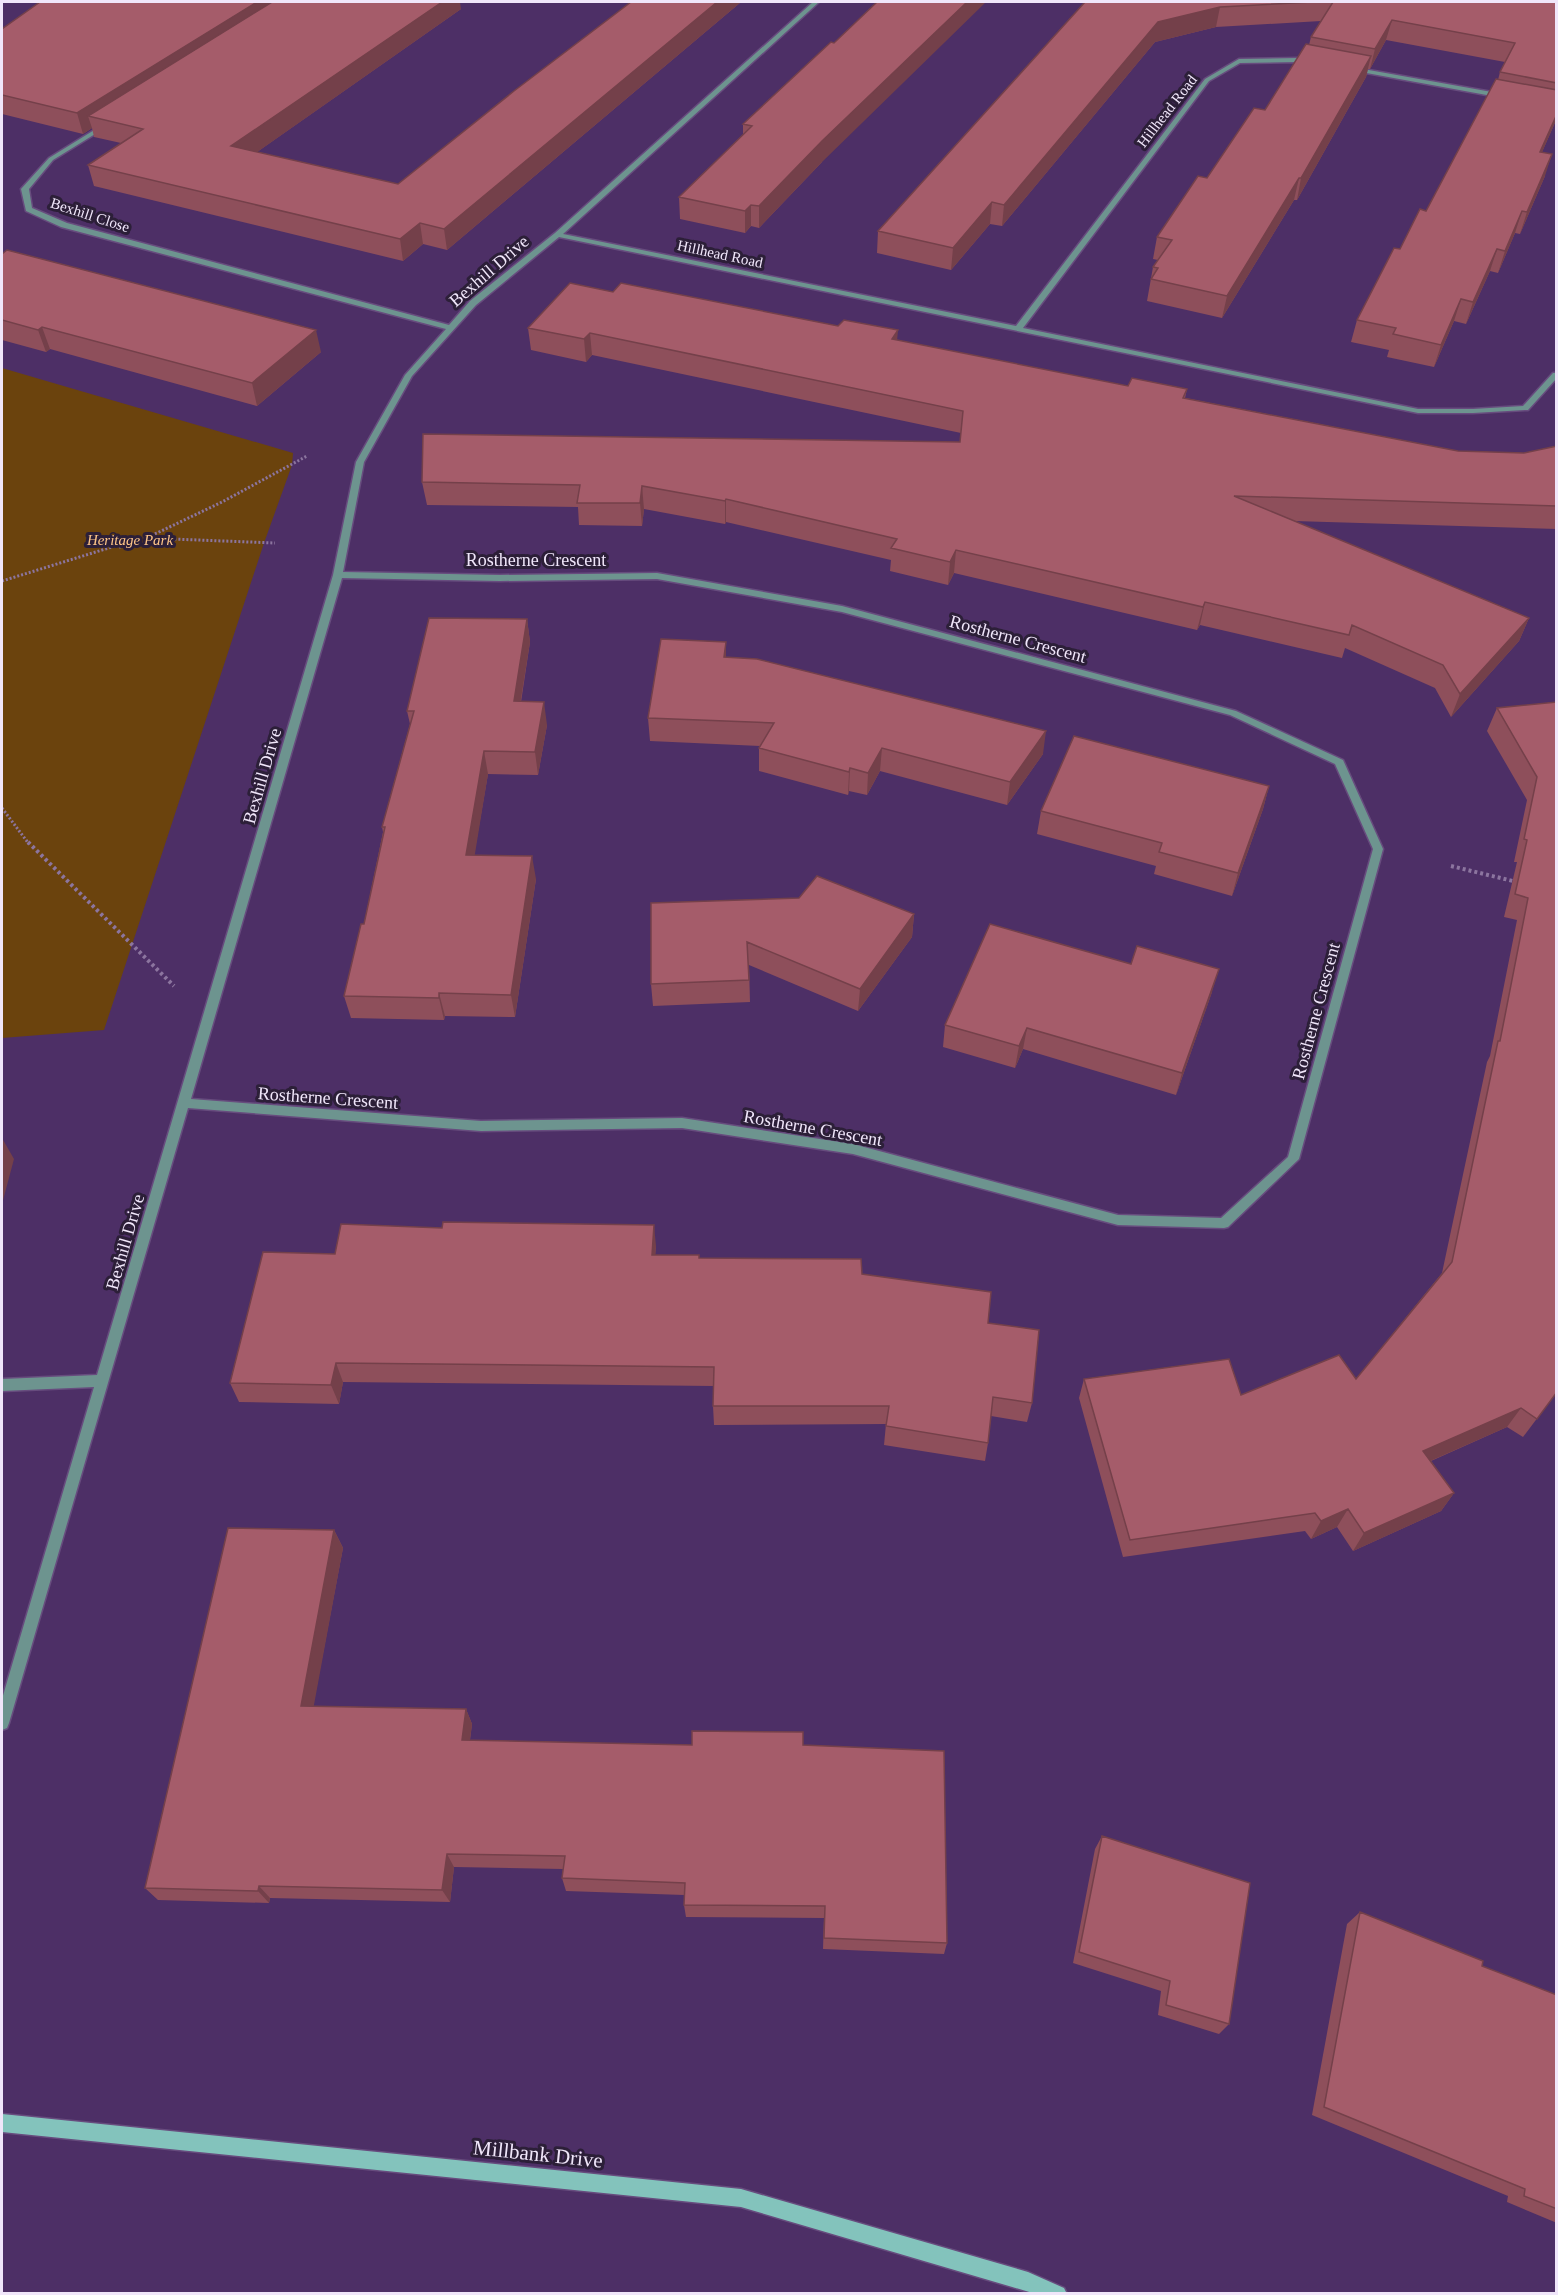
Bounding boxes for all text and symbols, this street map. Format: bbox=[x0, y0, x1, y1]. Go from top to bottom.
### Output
street label: Hillhead Road bbox=[1134, 71, 1200, 150]
street label: Bexhill Close bbox=[48, 195, 132, 235]
street label: Bexhill Drive bbox=[445, 231, 533, 311]
street label: Hillhead Road bbox=[676, 237, 765, 271]
park label: Heritage Park bbox=[86, 532, 173, 548]
street label: Rostherne Crescent bbox=[466, 550, 606, 570]
street label: Rostherne Crescent bbox=[948, 611, 1088, 667]
street label: Bexhill Drive bbox=[239, 726, 285, 826]
street label: Rostherne Crescent bbox=[1288, 941, 1344, 1081]
street label: Rostherne Crescent bbox=[257, 1083, 399, 1113]
street label: Rostherne Crescent bbox=[742, 1106, 884, 1150]
street label: Bexhill Drive bbox=[102, 1192, 148, 1292]
street label: Millbank Drive bbox=[472, 2135, 604, 2173]

